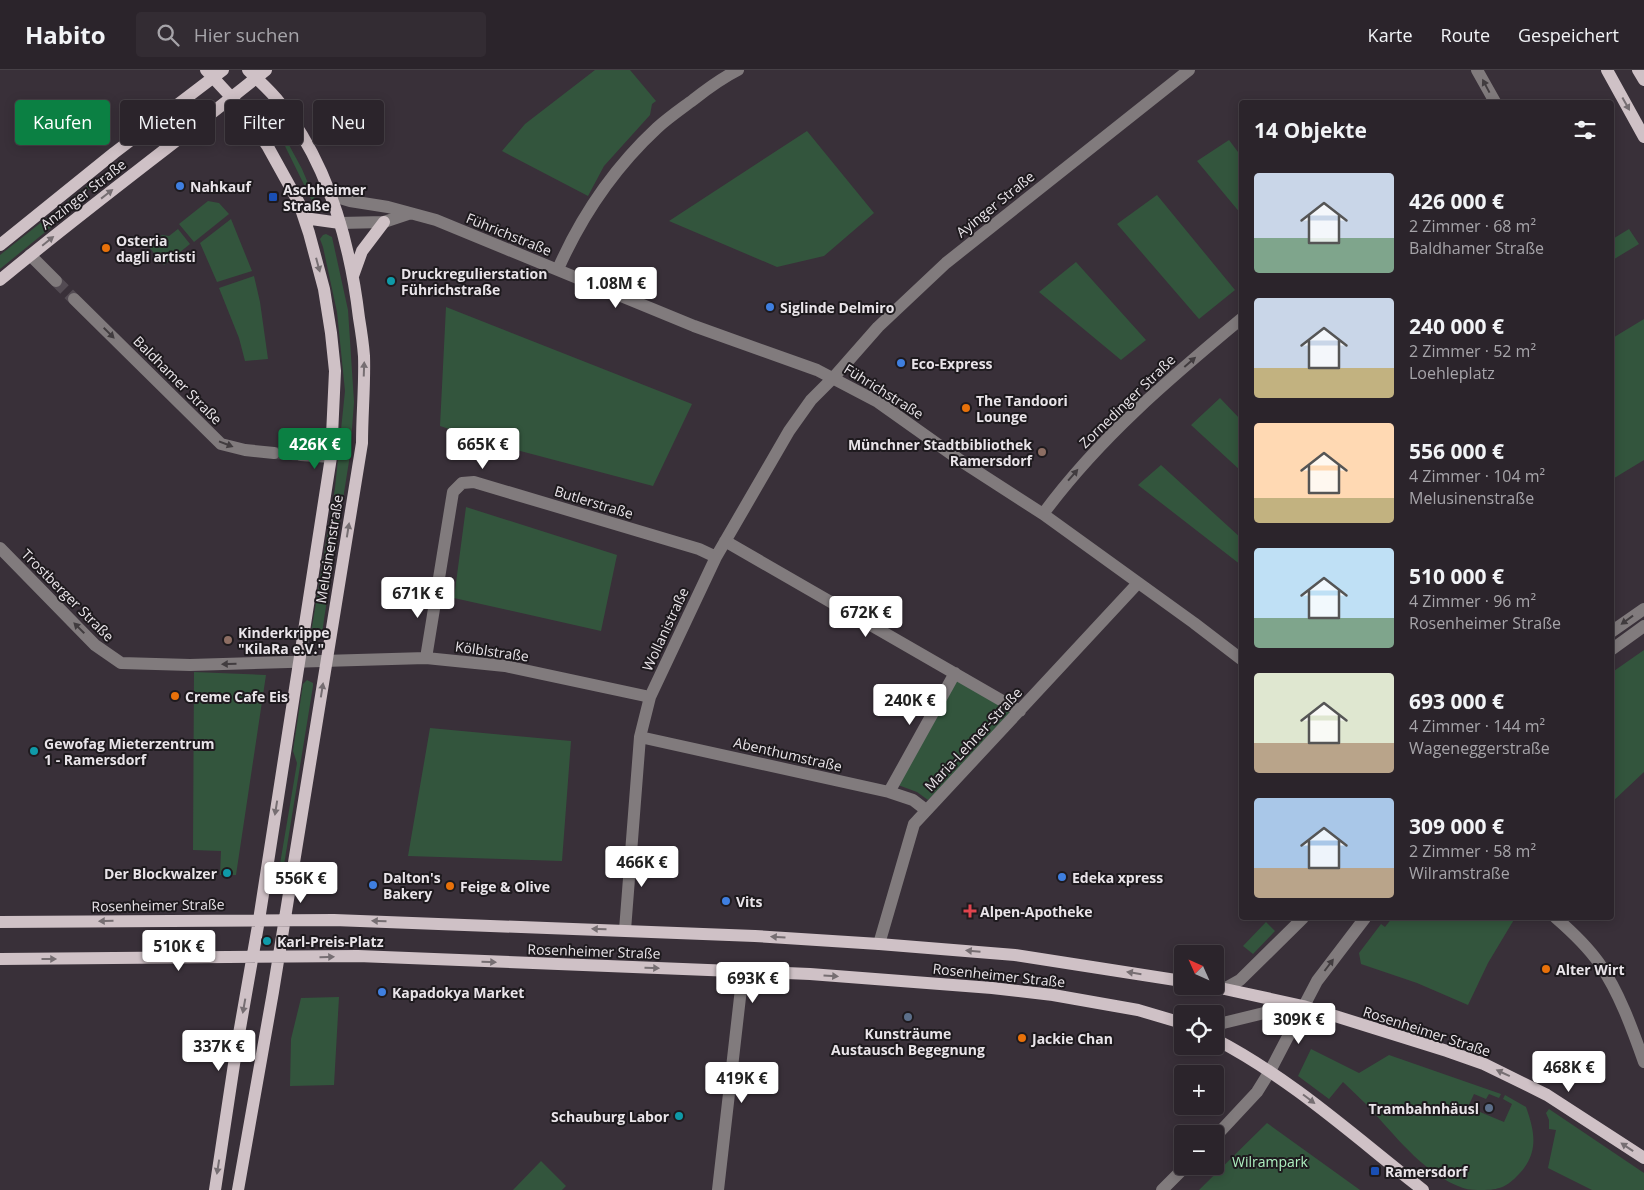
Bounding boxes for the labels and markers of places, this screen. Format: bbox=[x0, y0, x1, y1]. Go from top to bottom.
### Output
place label: Nahkauf bbox=[190, 177, 252, 196]
marker: Nahkauf bbox=[174, 180, 186, 192]
place label: Aschheimer Straße bbox=[283, 180, 367, 215]
marker: Aschheimer Straße bbox=[267, 191, 279, 203]
place label: Osteria dagli artisti bbox=[116, 231, 196, 266]
marker: Osteria dagli artisti bbox=[100, 242, 112, 254]
place label: Druckregulierstation Führichstraße bbox=[401, 264, 547, 299]
pin: 1.08M € bbox=[570, 266, 662, 309]
marker: Druckregulierstation Führichstraße bbox=[385, 275, 397, 287]
place label: Siglinde Delmiro bbox=[780, 298, 895, 317]
marker: Siglinde Delmiro bbox=[764, 301, 776, 313]
place label: Eco-Express bbox=[911, 354, 993, 373]
marker: Eco-Express bbox=[895, 357, 907, 369]
place label: The Tandoori Lounge bbox=[976, 391, 1068, 426]
marker: The Tandoori Lounge bbox=[960, 402, 972, 414]
pin: 426K € bbox=[274, 428, 356, 470]
pin: 665K € bbox=[442, 428, 524, 470]
place label: Münchner Stadtbibliothek Ramersdorf bbox=[848, 435, 1034, 470]
marker: Münchner Stadtbibliothek Ramersdorf bbox=[1036, 446, 1048, 458]
pin: 671K € bbox=[377, 576, 459, 619]
pin: 672K € bbox=[825, 596, 907, 638]
place label: Kinderkrippe "KilaRa e.V." bbox=[238, 623, 330, 658]
marker: Kinderkrippe "KilaRa e.V." bbox=[222, 634, 234, 646]
pin: 240K € bbox=[869, 684, 951, 726]
place label: Creme Cafe Eis bbox=[185, 687, 288, 706]
marker: Creme Cafe Eis bbox=[169, 690, 181, 702]
place label: Gewofag Mieterzentrum 1 - Ramersdorf bbox=[44, 734, 215, 769]
marker: Gewofag Mieterzentrum 1 - Ramersdorf bbox=[28, 745, 40, 757]
pin: 466K € bbox=[601, 846, 683, 888]
pin: 556K € bbox=[260, 862, 342, 904]
place label: Der Blockwalzer bbox=[104, 864, 218, 883]
marker: Der Blockwalzer bbox=[221, 867, 233, 879]
place label: Dalton's Bakery bbox=[383, 868, 441, 903]
place label: Edeka xpress bbox=[1072, 868, 1163, 887]
marker: Edeka xpress bbox=[1056, 871, 1068, 883]
place label: Feige & Olive bbox=[460, 877, 550, 896]
marker: Dalton's Bakery bbox=[367, 879, 379, 891]
marker: Feige & Olive bbox=[444, 880, 456, 892]
place label: Vits bbox=[736, 892, 762, 911]
marker: Vits bbox=[720, 895, 732, 907]
place label: Alpen-Apotheke bbox=[980, 902, 1092, 921]
marker: Alpen-Apotheke bbox=[964, 905, 976, 917]
pin: 510K € bbox=[138, 930, 220, 972]
place label: Karl-Preis-Platz bbox=[277, 932, 384, 951]
marker: Karl-Preis-Platz bbox=[261, 935, 273, 947]
place label: Alter Wirt bbox=[1556, 960, 1625, 979]
pin: 693K € bbox=[712, 962, 794, 1004]
marker: Alter Wirt bbox=[1540, 963, 1552, 975]
place label: Kapadokya Market bbox=[392, 983, 524, 1002]
marker: Kapadokya Market bbox=[376, 986, 388, 998]
pin: 309K € bbox=[1258, 1002, 1340, 1045]
marker: Kunsträume Austausch Begegnung bbox=[902, 1011, 914, 1023]
place label: Kunsträume Austausch Begegnung bbox=[831, 1024, 985, 1059]
place label: Jackie Chan bbox=[1030, 1029, 1113, 1048]
pin: 337K € bbox=[178, 1030, 260, 1072]
marker: Jackie Chan bbox=[1016, 1032, 1028, 1044]
pin: 468K € bbox=[1528, 1050, 1610, 1093]
pin: 419K € bbox=[701, 1062, 783, 1104]
place label: Trambahnhäusl bbox=[1369, 1099, 1479, 1118]
marker: Trambahnhäusl bbox=[1483, 1102, 1495, 1114]
place label: Schauburg Labor bbox=[551, 1107, 670, 1126]
marker: Schauburg Labor bbox=[673, 1110, 685, 1122]
place label: Ramersdorf bbox=[1385, 1162, 1469, 1181]
marker: Ramersdorf bbox=[1369, 1165, 1381, 1177]

